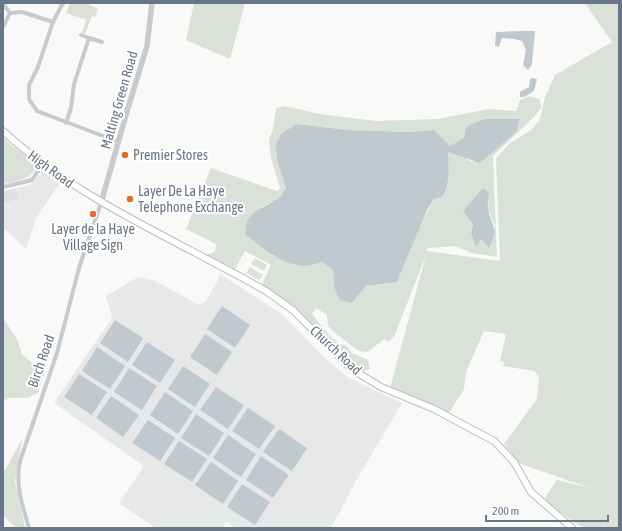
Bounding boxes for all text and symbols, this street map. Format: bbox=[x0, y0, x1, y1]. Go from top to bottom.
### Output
street label: Malting Green Road bbox=[97, 49, 141, 151]
street label: High Road bbox=[25, 147, 77, 191]
place label: Premier Stores bbox=[133, 147, 208, 163]
marker: Premier Stores bbox=[120, 150, 130, 160]
place label: Layer De La Haye Telephone Exchange bbox=[138, 183, 244, 215]
marker: Layer De La Haye Telephone Exchange bbox=[125, 194, 135, 204]
marker: Layer de la Haye Village Sign bbox=[88, 209, 98, 219]
place label: Layer de la Haye Village Sign bbox=[51, 221, 135, 253]
street label: Church Road bbox=[307, 322, 365, 378]
street label: Birch Road bbox=[25, 333, 57, 389]
scale bar bbox=[486, 497, 608, 523]
text: 200 m bbox=[492, 504, 519, 518]

